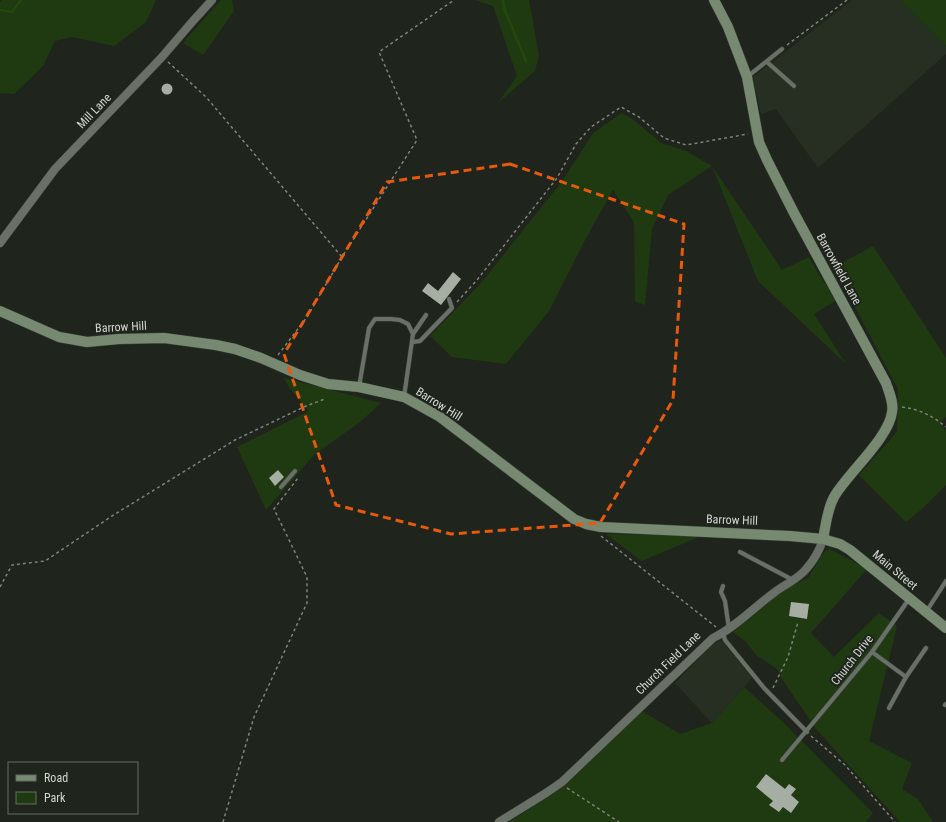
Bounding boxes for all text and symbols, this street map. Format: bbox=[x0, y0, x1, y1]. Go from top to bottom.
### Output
street label: Mill Lane bbox=[74, 90, 114, 131]
street label: Barrowfield Lane bbox=[814, 231, 864, 307]
street label: Barrow Hill bbox=[95, 319, 147, 335]
street label: Barrow Hill bbox=[413, 384, 465, 424]
street label: Barrow Hill bbox=[706, 512, 758, 528]
street label: Main Street bbox=[870, 547, 921, 593]
street label: Church Field Lane bbox=[633, 628, 704, 697]
street label: Church Drive bbox=[828, 632, 876, 688]
legend bbox=[8, 762, 138, 814]
text: Road bbox=[44, 771, 68, 785]
text: Park bbox=[44, 791, 66, 805]

